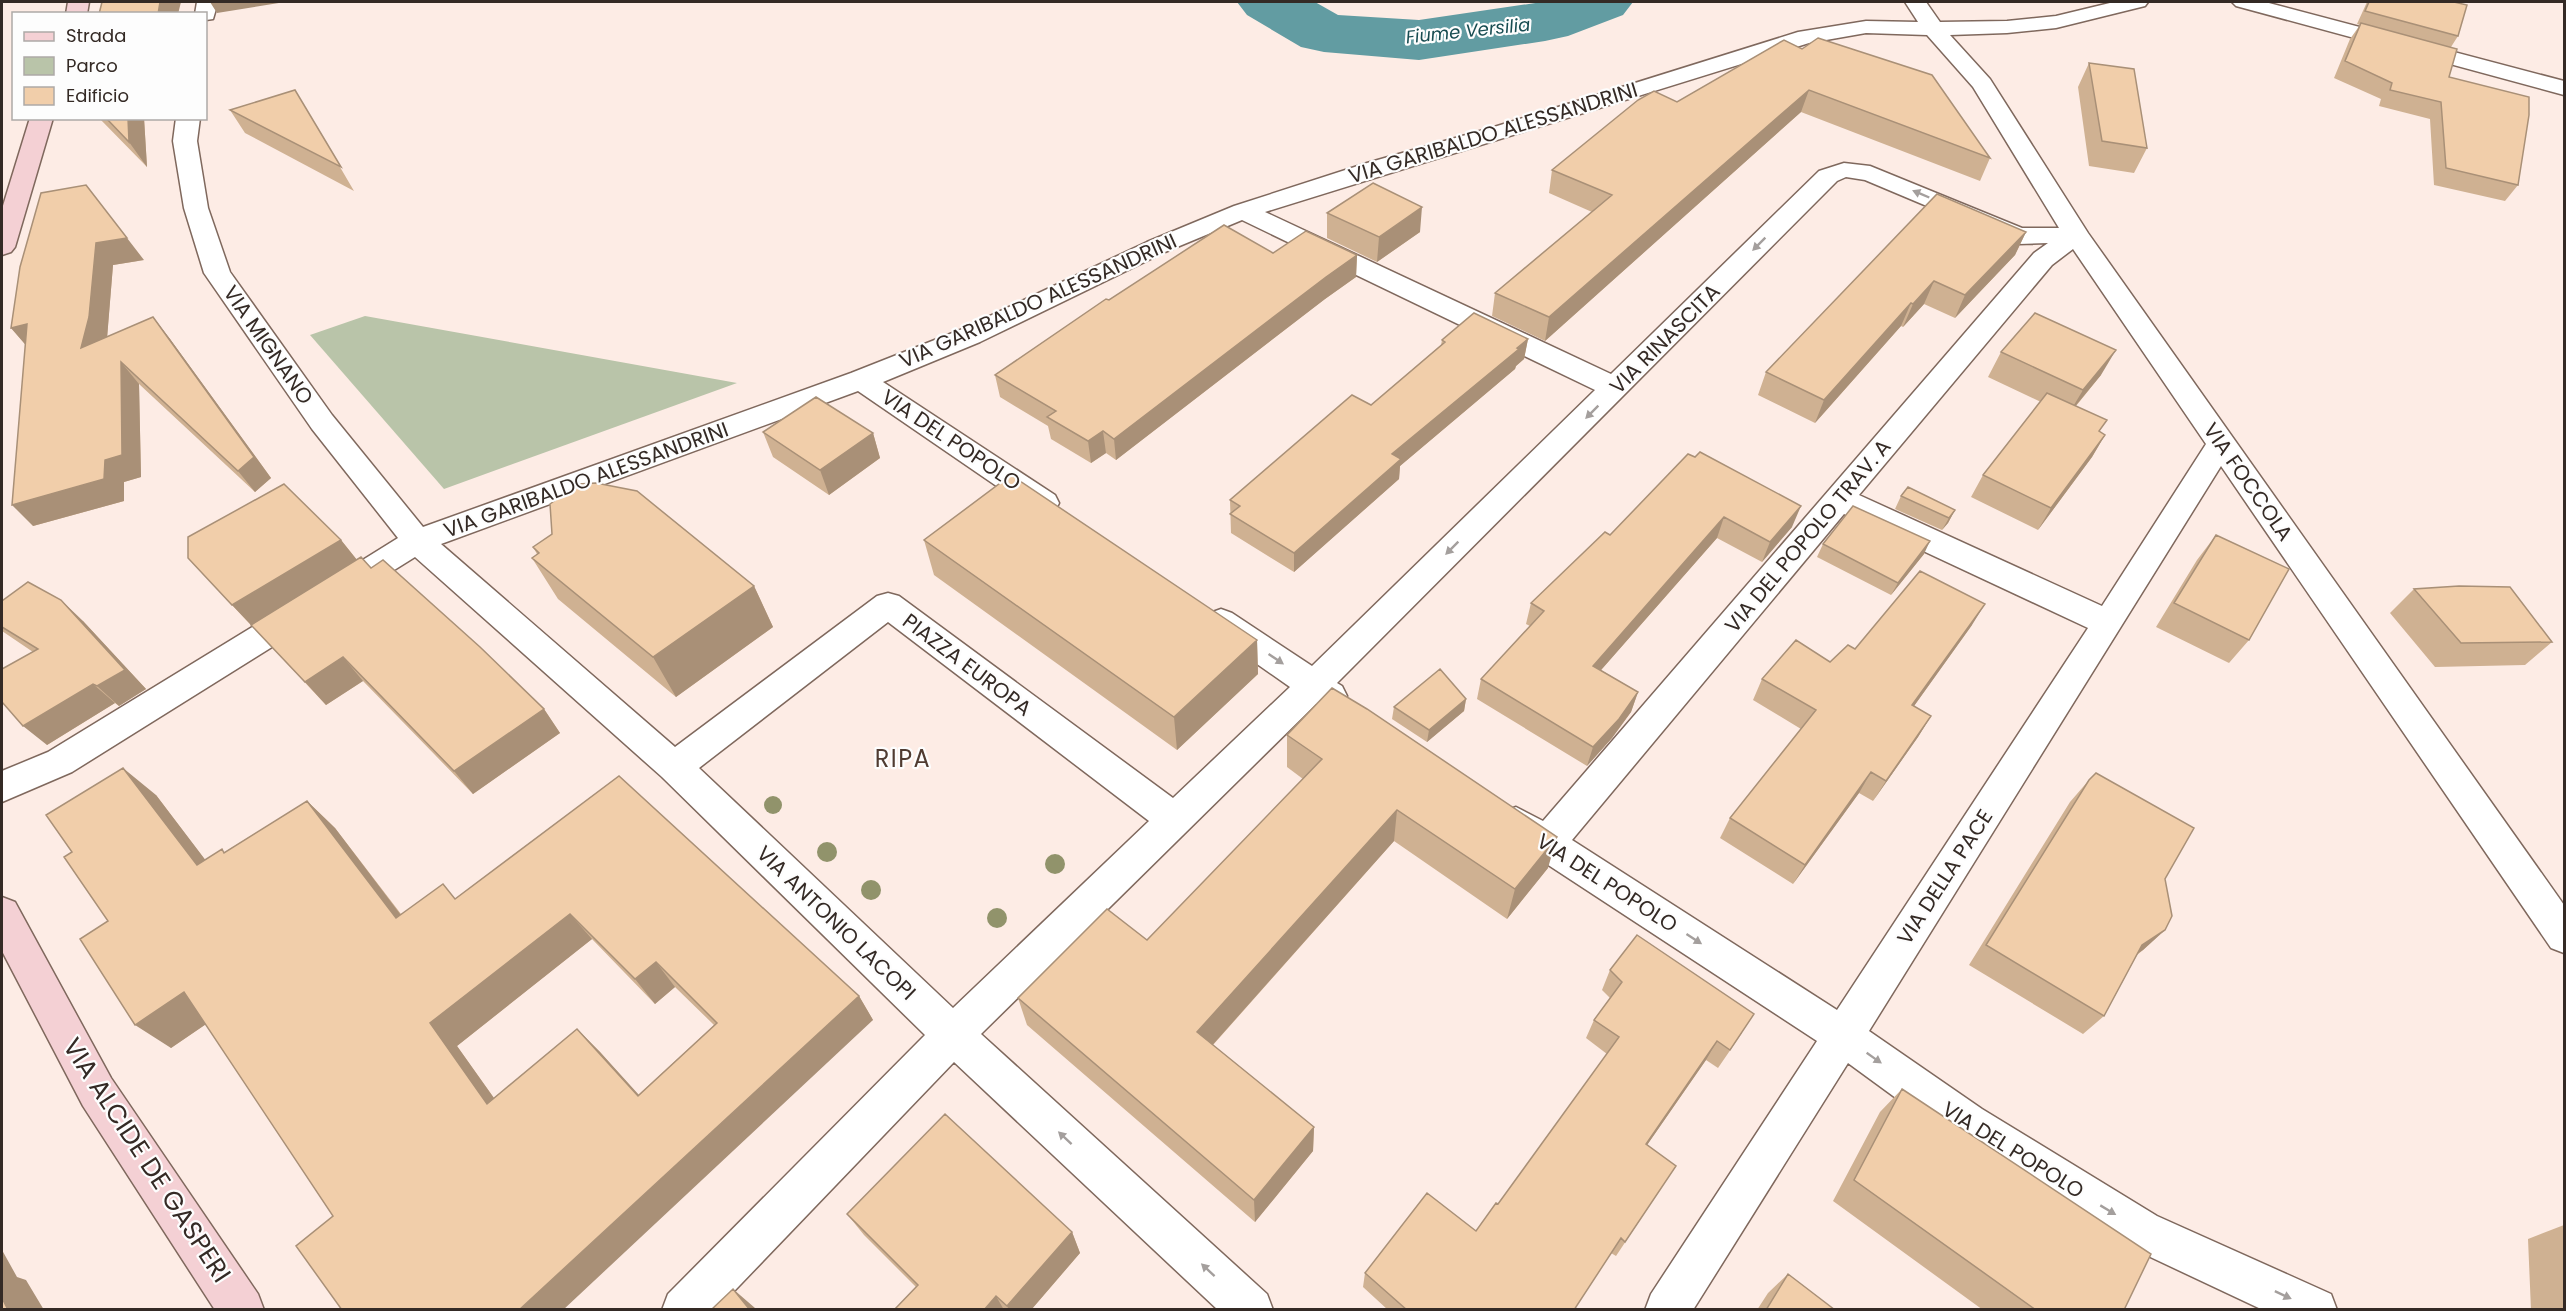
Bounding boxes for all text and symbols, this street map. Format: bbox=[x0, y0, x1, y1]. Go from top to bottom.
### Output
legend bbox=[12, 12, 207, 120]
water label: Fiume Versilia bbox=[1404, 12, 1531, 49]
text: Strada bbox=[66, 23, 126, 48]
text: Parco bbox=[66, 53, 118, 78]
street label: VIA GARIBALDO ALESSANDRINI bbox=[1345, 75, 1641, 190]
text: Edificio bbox=[66, 83, 129, 108]
one-way arrow bbox=[1911, 189, 1929, 199]
street label: VIA GARIBALDO ALESSANDRINI bbox=[894, 226, 1181, 375]
one-way arrow bbox=[1753, 237, 1767, 251]
street label: VIA RINASCITA bbox=[1603, 277, 1726, 400]
street label: VIA MIGNANO bbox=[217, 280, 320, 410]
street label: VIA DEL POPOLO bbox=[876, 382, 1027, 497]
one-way arrow bbox=[1585, 404, 1599, 418]
street label: VIA GARIBALDO ALESSANDRINI bbox=[439, 414, 732, 545]
street label: VIA FOCCOLA bbox=[2197, 417, 2300, 547]
street label: VIA DEL POPOLO TRAV. A bbox=[1718, 433, 1897, 639]
one-way arrow bbox=[1446, 541, 1460, 555]
street label: PIAZZA EUROPA bbox=[897, 607, 1038, 723]
one-way arrow bbox=[1267, 653, 1283, 665]
district label: RIPA bbox=[875, 742, 931, 775]
street label: VIA DELLA PACE bbox=[1890, 803, 1999, 950]
street label: VIA DEL POPOLO bbox=[1531, 826, 1683, 939]
street label: VIA ANTONIO LACOPI bbox=[750, 839, 922, 1006]
one-way arrow bbox=[1686, 934, 1702, 945]
street label: VIA ALCIDE DE GASPERI bbox=[54, 1031, 240, 1289]
one-way arrow bbox=[1866, 1052, 1882, 1064]
street label: VIA DEL POPOLO bbox=[1937, 1094, 2090, 1205]
one-way arrow bbox=[1057, 1131, 1072, 1145]
one-way arrow bbox=[2100, 1204, 2116, 1215]
one-way arrow bbox=[1201, 1264, 1216, 1277]
one-way arrow bbox=[2275, 1290, 2293, 1300]

